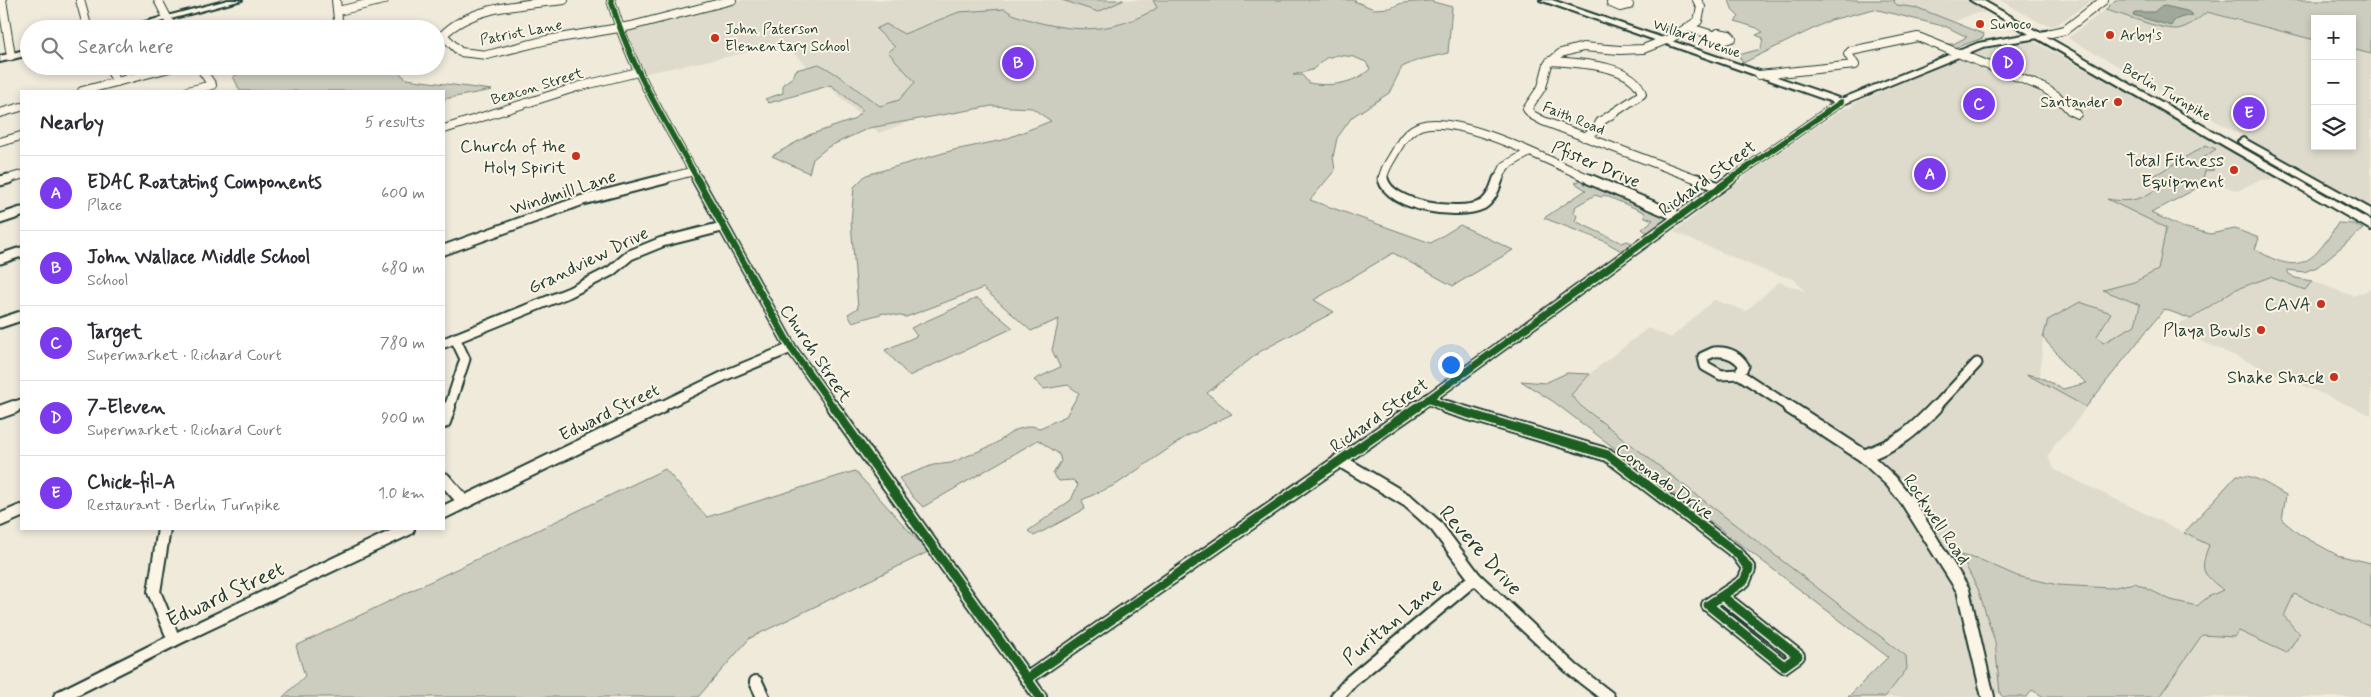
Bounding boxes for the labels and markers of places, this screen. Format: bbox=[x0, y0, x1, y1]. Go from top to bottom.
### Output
place label: Sunoco bbox=[1990, 15, 2031, 35]
marker: Sunoco bbox=[1974, 18, 1986, 30]
place label: John Paterson Elementary School bbox=[725, 20, 850, 57]
place label: Arby's bbox=[2120, 26, 2162, 46]
marker: Arby's bbox=[2104, 29, 2116, 41]
marker: John Paterson Elementary School bbox=[709, 32, 721, 44]
pin: B bbox=[1002, 44, 1034, 82]
pin: D bbox=[1992, 44, 2024, 82]
pin: C bbox=[1963, 85, 1995, 123]
place label: Santander bbox=[2040, 93, 2108, 113]
pin: E bbox=[2233, 94, 2265, 132]
marker: Santander bbox=[2112, 96, 2124, 108]
place label: Church of the Holy Spirit bbox=[460, 135, 566, 180]
place label: Total Fitness Equipment bbox=[2126, 149, 2224, 194]
marker: Church of the Holy Spirit bbox=[570, 150, 582, 162]
pin: A bbox=[1914, 155, 1946, 193]
marker: Total Fitness Equipment bbox=[2228, 164, 2240, 176]
place label: CAVA bbox=[2264, 293, 2311, 317]
marker: CAVA bbox=[2315, 298, 2327, 310]
place label: Playa Bowls bbox=[2163, 319, 2251, 343]
marker: Playa Bowls bbox=[2255, 324, 2267, 336]
place label: Shake Shack bbox=[2227, 366, 2324, 390]
marker: Shake Shack bbox=[2328, 371, 2340, 383]

